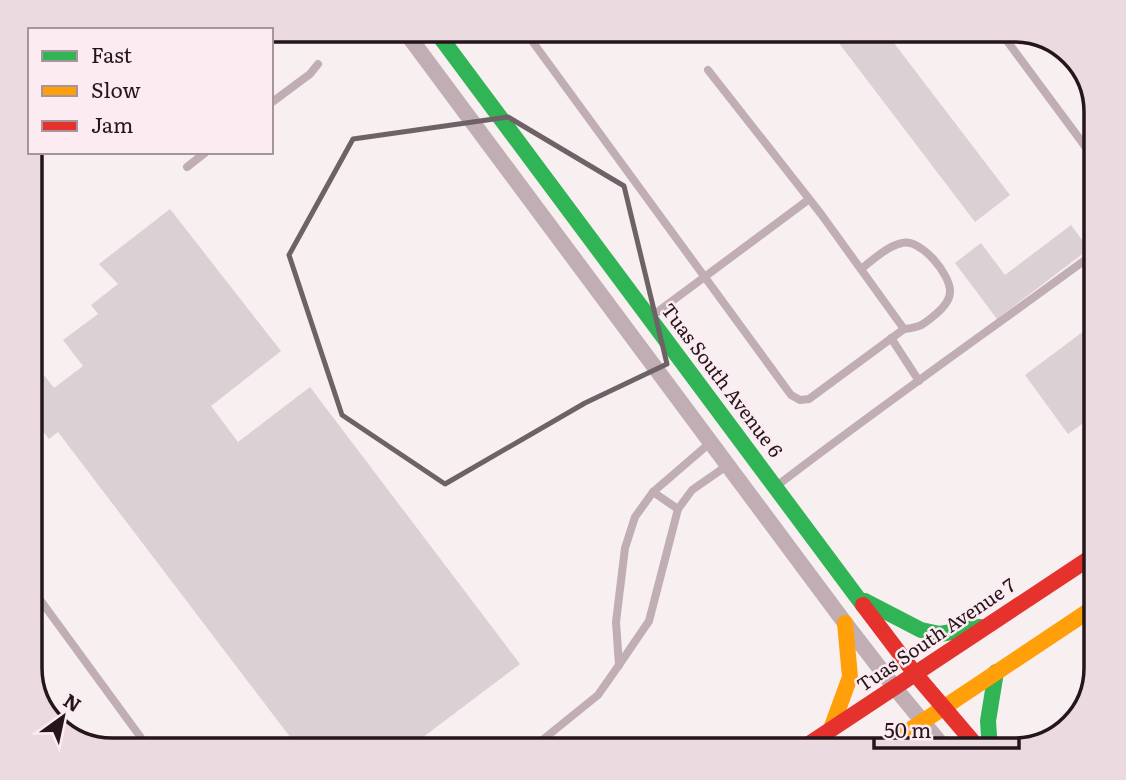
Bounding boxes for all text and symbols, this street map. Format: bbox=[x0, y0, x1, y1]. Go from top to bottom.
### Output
legend bbox=[28, 28, 273, 154]
text: Fast bbox=[91, 38, 132, 69]
text: Slow bbox=[91, 73, 141, 104]
text: Jam bbox=[91, 108, 133, 139]
street label: Tuas South Avenue 6 bbox=[655, 296, 790, 462]
street label: Tuas South Avenue 7 bbox=[850, 570, 1021, 698]
north arrow bbox=[28, 682, 98, 752]
text: N bbox=[58, 686, 87, 718]
scale bar bbox=[874, 706, 1019, 750]
text: 50 m bbox=[884, 713, 931, 744]

